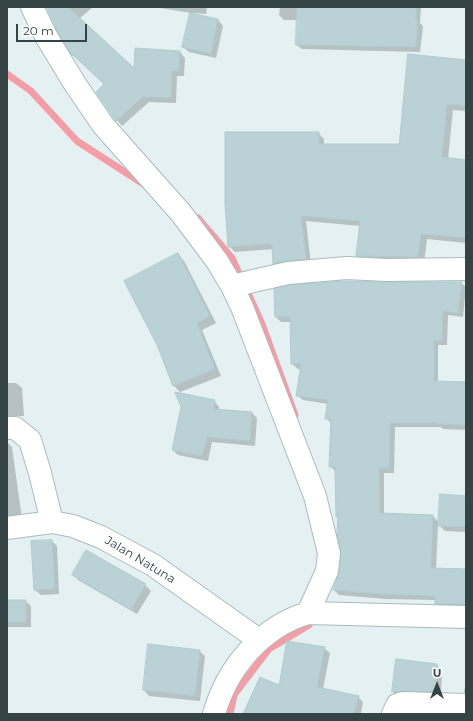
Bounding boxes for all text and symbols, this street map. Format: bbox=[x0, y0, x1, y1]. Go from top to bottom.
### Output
scale bar bbox=[18, 16, 89, 42]
text: 20 m bbox=[23, 23, 54, 38]
street label: Jalan Natuna bbox=[102, 533, 178, 587]
north arrow bbox=[417, 665, 457, 705]
text: U bbox=[433, 666, 441, 680]

